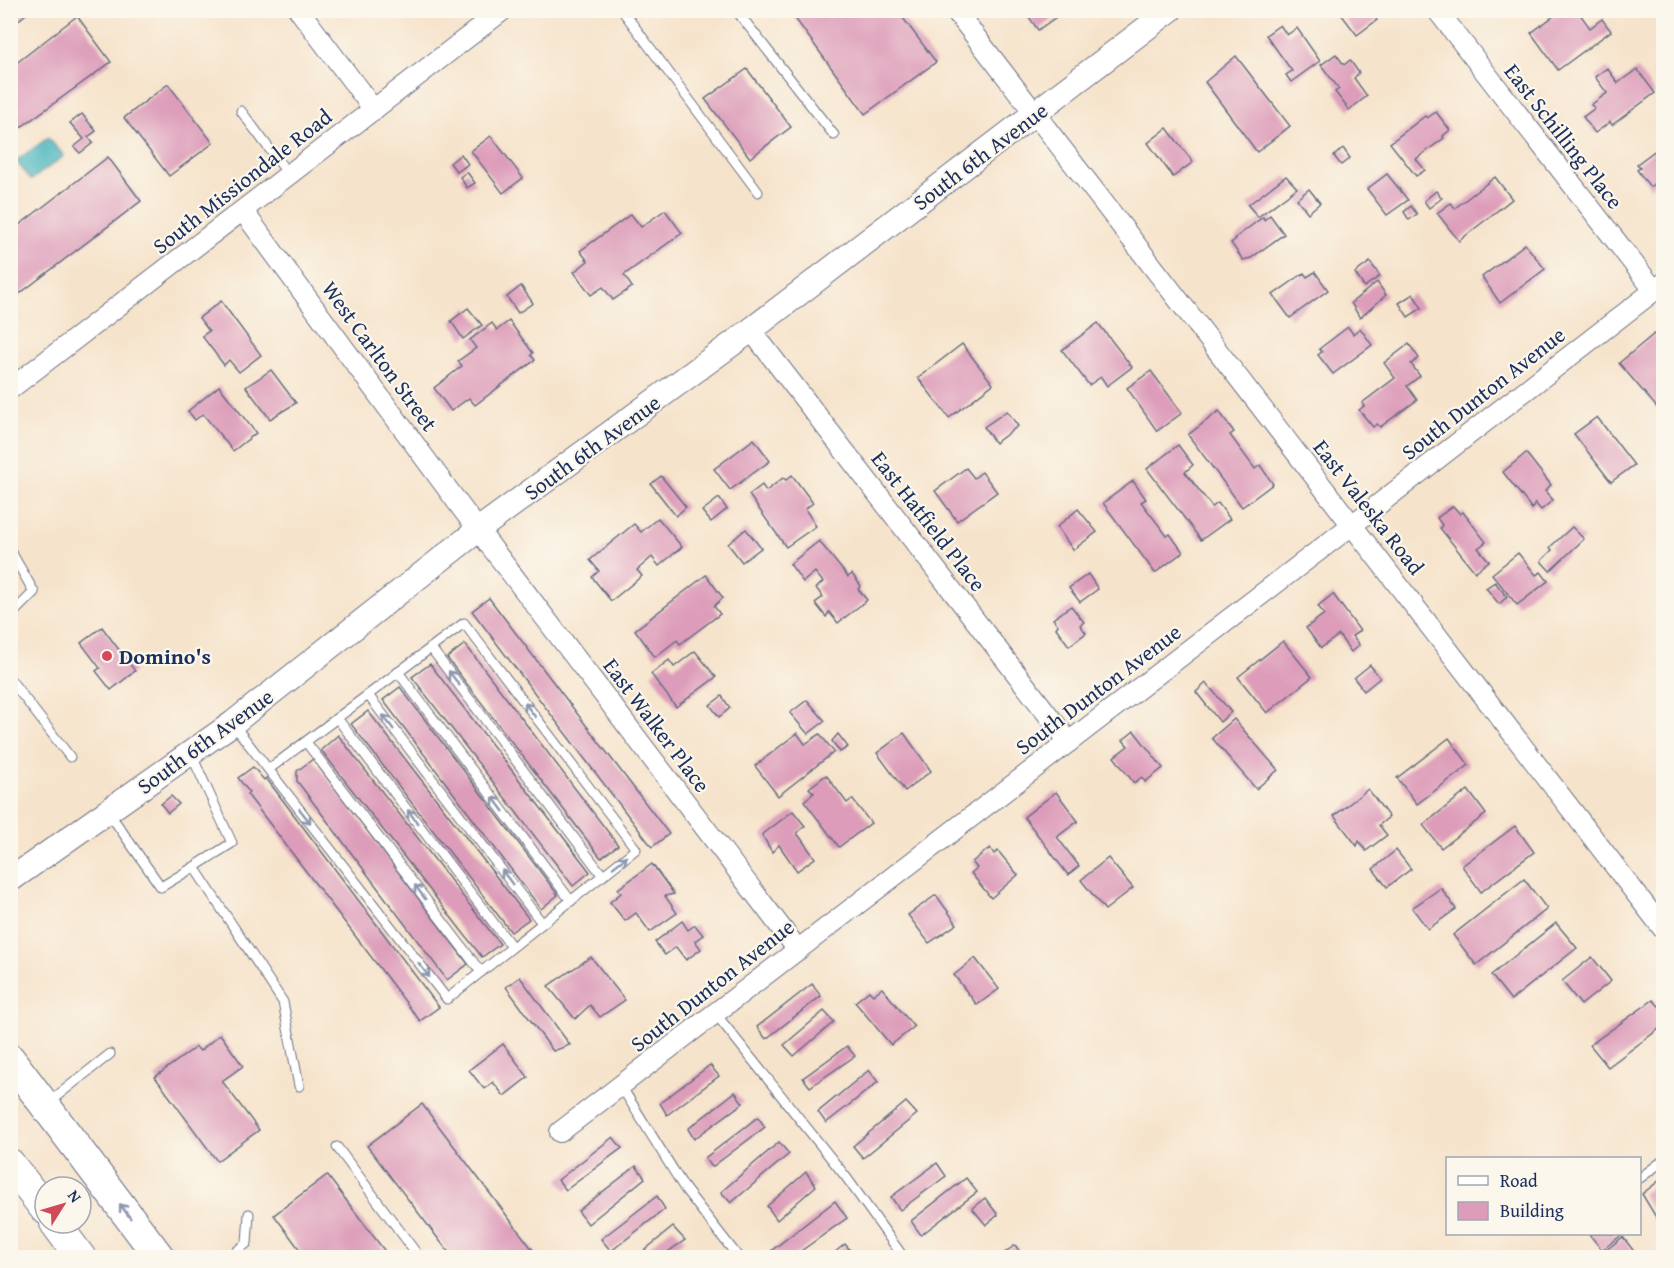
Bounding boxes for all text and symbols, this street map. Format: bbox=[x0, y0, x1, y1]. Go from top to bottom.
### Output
street label: East Schilling Place bbox=[1497, 57, 1631, 215]
street label: South 6th Avenue bbox=[906, 94, 1054, 218]
street label: South Missiondale Road bbox=[146, 101, 339, 261]
street label: West Carlton Street bbox=[314, 274, 446, 438]
street label: South Dunton Avenue bbox=[1394, 319, 1572, 467]
street label: South 6th Avenue bbox=[517, 386, 667, 508]
street label: East Valeska Road bbox=[1306, 433, 1432, 582]
street label: East Hatfield Place bbox=[864, 444, 994, 598]
street label: South Dunton Avenue bbox=[1008, 616, 1188, 762]
place label: Domino's bbox=[119, 640, 211, 672]
marker: Domino's bbox=[100, 649, 114, 663]
street label: East Walker Place bbox=[596, 651, 718, 799]
one-way arrow bbox=[448, 670, 460, 686]
street label: South 6th Avenue bbox=[130, 680, 280, 802]
one-way arrow bbox=[523, 702, 536, 718]
one-way arrow bbox=[382, 714, 395, 730]
one-way arrow bbox=[492, 796, 504, 812]
one-way arrow bbox=[299, 807, 312, 823]
one-way arrow bbox=[406, 810, 419, 826]
one-way arrow bbox=[612, 855, 628, 868]
one-way arrow bbox=[500, 869, 513, 885]
one-way arrow bbox=[414, 884, 427, 900]
street label: South Dunton Avenue bbox=[623, 911, 801, 1059]
one-way arrow bbox=[418, 962, 431, 978]
legend bbox=[1446, 1157, 1641, 1235]
text: Road bbox=[1500, 1167, 1538, 1194]
north arrow bbox=[33, 1175, 93, 1235]
text: N bbox=[62, 1184, 88, 1208]
text: Building bbox=[1500, 1197, 1564, 1224]
one-way arrow bbox=[118, 1203, 131, 1219]

